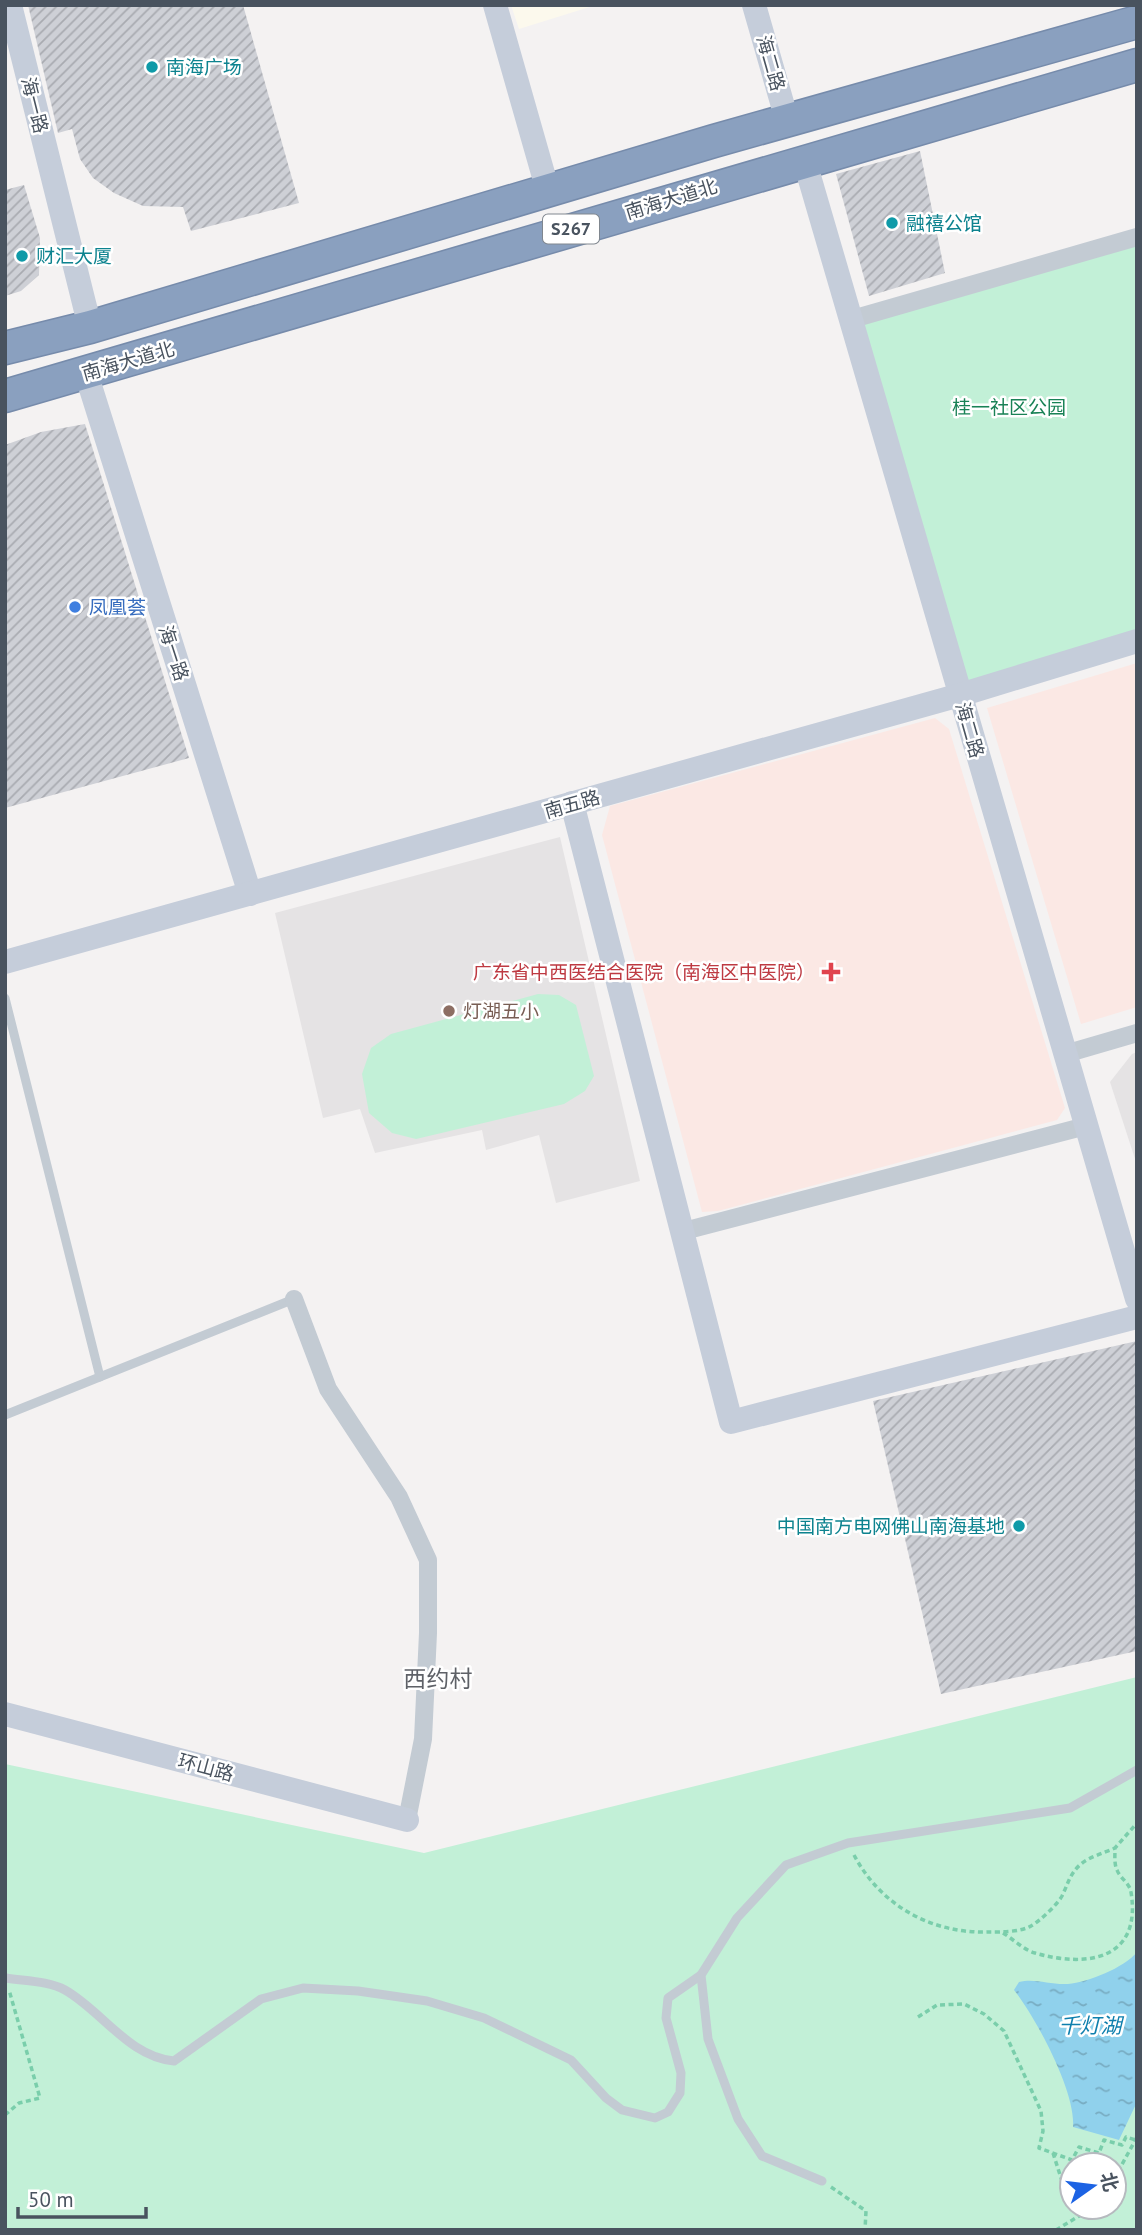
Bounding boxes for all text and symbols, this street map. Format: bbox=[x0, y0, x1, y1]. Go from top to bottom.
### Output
street label: 海二路 bbox=[752, 32, 790, 94]
place label: 南海广场 bbox=[166, 55, 242, 79]
marker: 南海广场 bbox=[144, 59, 160, 75]
street label: 海一路 bbox=[16, 74, 54, 136]
street label: 南海大道北 bbox=[622, 174, 720, 224]
place label: 融禧公馆 bbox=[906, 211, 982, 235]
road number: S267 bbox=[543, 214, 599, 244]
marker: 融禧公馆 bbox=[884, 215, 900, 231]
place label: 财汇大厦 bbox=[36, 244, 112, 268]
marker: 财汇大厦 bbox=[14, 248, 30, 264]
street label: 南海大道北 bbox=[79, 336, 177, 386]
park label: 桂一社区公园 bbox=[952, 395, 1066, 419]
place label: 凤凰荟 bbox=[89, 595, 146, 619]
marker: 凤凰荟 bbox=[67, 599, 83, 615]
street label: 海一路 bbox=[154, 622, 194, 684]
street label: 海二路 bbox=[951, 699, 989, 761]
street label: 南五路 bbox=[541, 785, 603, 823]
place label: 广东省中西医结合医院（南海区中医院） bbox=[473, 960, 815, 984]
marker: 广东省中西医结合医院（南海区中医院） bbox=[821, 962, 841, 982]
place label: 灯湖五小 bbox=[463, 999, 539, 1023]
marker: 灯湖五小 bbox=[441, 1003, 457, 1019]
place label: 中国南方电网佛山南海基地 bbox=[777, 1514, 1005, 1538]
marker: 中国南方电网佛山南海基地 bbox=[1011, 1518, 1027, 1534]
district label: 西约村 bbox=[404, 1664, 473, 1693]
street label: 环山路 bbox=[175, 1748, 237, 1786]
water label: 千灯湖 bbox=[1059, 2012, 1124, 2039]
north arrow bbox=[1058, 2151, 1128, 2221]
text: 北 bbox=[1096, 2170, 1123, 2194]
scale bar bbox=[18, 2176, 145, 2220]
text: 50 m bbox=[28, 2186, 74, 2213]

